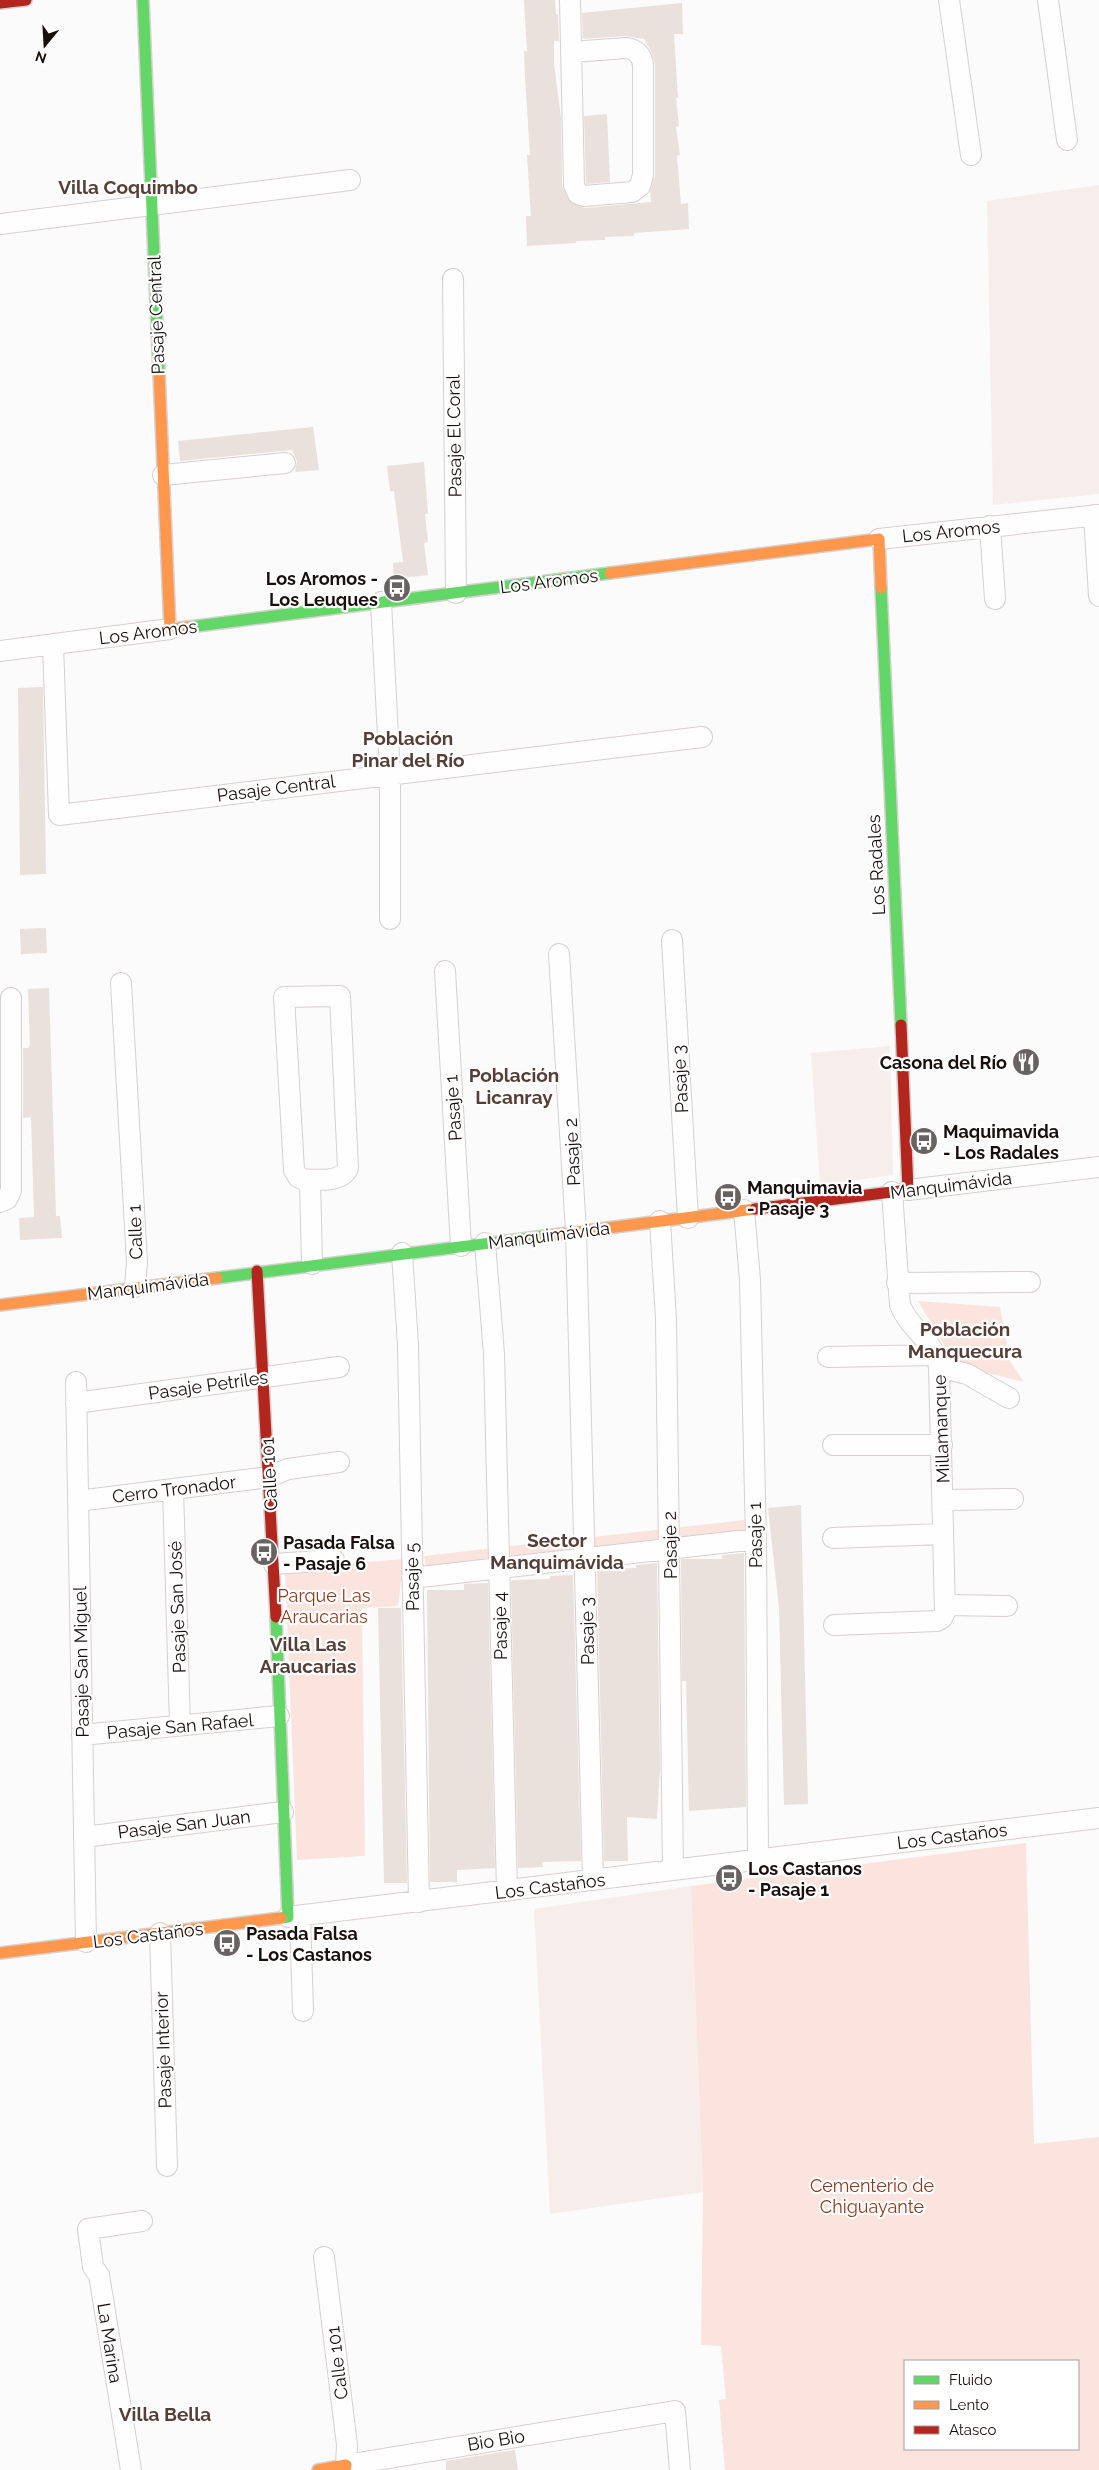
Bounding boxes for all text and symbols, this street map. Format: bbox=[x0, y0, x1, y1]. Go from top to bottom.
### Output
north arrow bbox=[20, 20, 70, 70]
text: N bbox=[33, 48, 49, 67]
district label: Villa Coquimbo bbox=[58, 176, 198, 198]
street label: Pasaje Central bbox=[143, 255, 169, 375]
street label: Pasaje El Coral bbox=[442, 374, 466, 497]
street label: Los Aromos bbox=[901, 515, 1001, 547]
street label: Los Aromos bbox=[499, 565, 600, 597]
place label: Los Aromos - Los Leuques bbox=[266, 568, 378, 610]
bus stop icon: Los Aromos - Los Leuques bbox=[382, 573, 412, 603]
street label: Los Aromos bbox=[98, 616, 199, 648]
district label: Población Pinar del Río bbox=[351, 727, 465, 771]
street label: Pasaje Central bbox=[216, 770, 336, 806]
street label: Los Radales bbox=[863, 814, 889, 916]
street label: Pasaje 3 bbox=[668, 1044, 692, 1114]
restaurant icon: Casona del Río bbox=[1011, 1047, 1041, 1077]
place label: Casona del Río bbox=[880, 1052, 1007, 1073]
district label: Población Licanray bbox=[469, 1064, 559, 1108]
street label: Pasaje 1 bbox=[440, 1074, 466, 1142]
street label: Pasaje 2 bbox=[560, 1117, 584, 1187]
place label: Maquimavida - Los Radales bbox=[943, 1121, 1059, 1163]
bus stop icon: Maquimavida - Los Radales bbox=[909, 1126, 939, 1156]
street label: Manquimávida bbox=[889, 1167, 1013, 1203]
place label: Manquimavia - Pasaje 3 bbox=[747, 1177, 862, 1219]
bus stop icon: Manquimavia - Pasaje 3 bbox=[713, 1182, 743, 1212]
street label: Calle 1 bbox=[124, 1204, 146, 1260]
street label: Manquimávida bbox=[487, 1217, 611, 1253]
street label: Manquimávida bbox=[86, 1268, 210, 1304]
district label: Población Manquecura bbox=[908, 1318, 1022, 1362]
street label: Pasaje Petriles bbox=[147, 1366, 269, 1404]
street label: Millamanque bbox=[929, 1374, 953, 1484]
street label: Calle 101 bbox=[257, 1436, 281, 1511]
street label: Cerro Tronador bbox=[111, 1471, 238, 1507]
street label: Pasaje 1 bbox=[744, 1501, 766, 1568]
street label: Pasaje 2 bbox=[659, 1511, 681, 1579]
district label: Sector Manquimávida bbox=[490, 1529, 624, 1573]
place label: Pasada Falsa - Pasaje 6 bbox=[283, 1532, 395, 1574]
bus stop icon: Pasada Falsa - Pasaje 6 bbox=[249, 1537, 279, 1567]
street label: Pasaje San José bbox=[164, 1540, 190, 1674]
street label: Pasaje 5 bbox=[401, 1542, 423, 1611]
park label: Parque Las Araucarias bbox=[278, 1585, 371, 1627]
street label: Pasaje San Miguel bbox=[69, 1586, 93, 1738]
street label: Pasaje 4 bbox=[489, 1591, 511, 1660]
street label: Pasaje 3 bbox=[576, 1597, 598, 1665]
district label: Villa Las Araucarias bbox=[260, 1633, 356, 1677]
street label: Pasaje San Rafael bbox=[106, 1709, 254, 1743]
street label: Pasaje San Juan bbox=[116, 1805, 252, 1843]
street label: Los Castaños bbox=[896, 1819, 1009, 1853]
place label: Los Castanos - Pasaje 1 bbox=[748, 1858, 862, 1900]
bus stop icon: Los Castanos - Pasaje 1 bbox=[714, 1863, 744, 1893]
street label: Los Castaños bbox=[494, 1869, 607, 1903]
street label: Los Castaños bbox=[92, 1918, 205, 1952]
place label: Pasada Falsa - Los Castanos bbox=[246, 1923, 372, 1965]
bus stop icon: Pasada Falsa - Los Castanos bbox=[212, 1928, 242, 1958]
street label: Pasaje Interior bbox=[150, 1990, 176, 2109]
park label: Cementerio de Chiguayante bbox=[810, 2175, 935, 2217]
street label: La Marina bbox=[93, 2301, 127, 2385]
street label: Calle 101 bbox=[322, 2325, 352, 2401]
legend bbox=[904, 2360, 1079, 2450]
text: Fluido bbox=[949, 2371, 992, 2389]
text: Lento bbox=[949, 2396, 989, 2414]
district label: Villa Bella bbox=[119, 2403, 211, 2425]
text: Atasco bbox=[949, 2421, 996, 2439]
street label: Bio Bio bbox=[466, 2425, 526, 2455]

